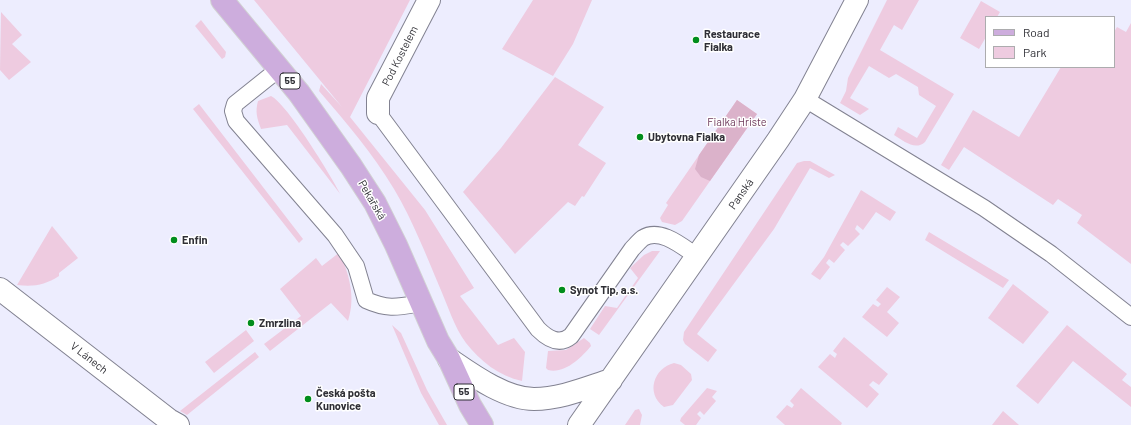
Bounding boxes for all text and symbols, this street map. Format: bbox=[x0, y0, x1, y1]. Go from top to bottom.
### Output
legend bbox=[985, 16, 1115, 68]
street label: Pod Kostelem bbox=[379, 24, 421, 88]
text: Road bbox=[1023, 25, 1050, 39]
place label: Restaurace Fialka bbox=[704, 27, 760, 53]
marker: Restaurace Fialka bbox=[691, 35, 701, 45]
text: Park bbox=[1023, 45, 1047, 59]
road number: 55 bbox=[280, 73, 300, 89]
park label: Fialka Hriste bbox=[707, 115, 767, 129]
place label: Ubytovna Fialka bbox=[648, 130, 725, 144]
marker: Ubytovna Fialka bbox=[635, 132, 645, 142]
street label: Panská bbox=[726, 176, 756, 212]
street label: Pekařská bbox=[355, 178, 389, 222]
place label: Enfin bbox=[182, 233, 208, 247]
marker: Enfin bbox=[169, 235, 179, 245]
place label: Synot Tip, a.s. bbox=[570, 283, 638, 297]
marker: Synot Tip, a.s. bbox=[557, 285, 567, 295]
place label: Zmrzlina bbox=[259, 316, 301, 330]
marker: Zmrzlina bbox=[246, 318, 256, 328]
street label: V Lánech bbox=[68, 339, 110, 377]
road number: 55 bbox=[454, 384, 474, 400]
place label: Česká pošta Kunovice bbox=[316, 386, 376, 412]
marker: Česká pošta Kunovice bbox=[303, 394, 313, 404]

